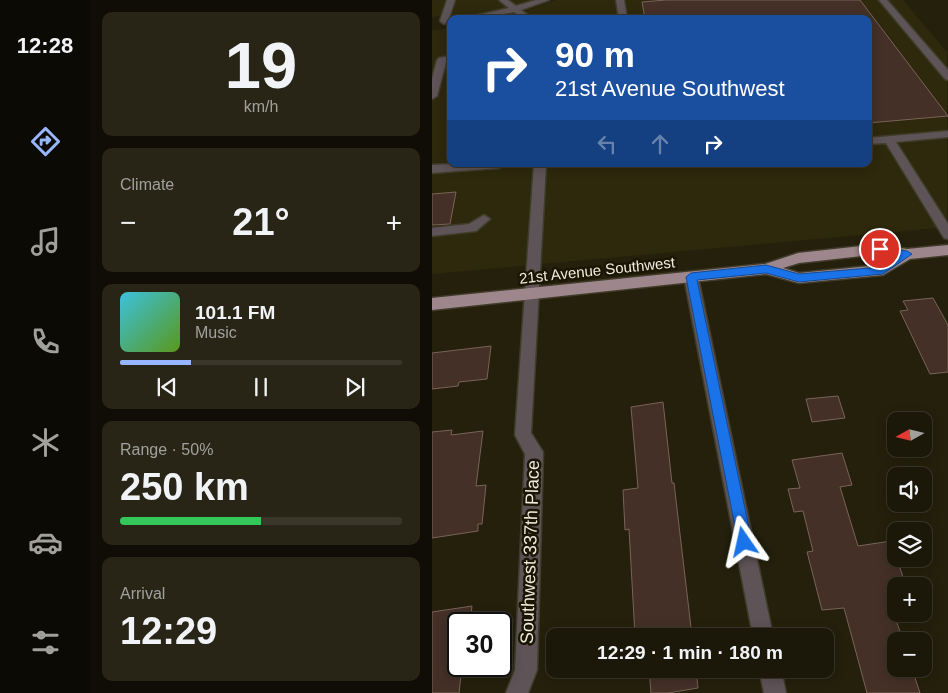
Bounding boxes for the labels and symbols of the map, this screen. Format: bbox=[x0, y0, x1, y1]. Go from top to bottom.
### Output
pin bbox=[859, 228, 901, 270]
street label: 21st Avenue Southwest bbox=[518, 253, 677, 287]
north arrow bbox=[887, 412, 932, 458]
street label: Southwest 337th Place bbox=[517, 460, 543, 644]
position arrow bbox=[717, 515, 769, 567]
speed limit sign: 30 bbox=[447, 612, 512, 677]

